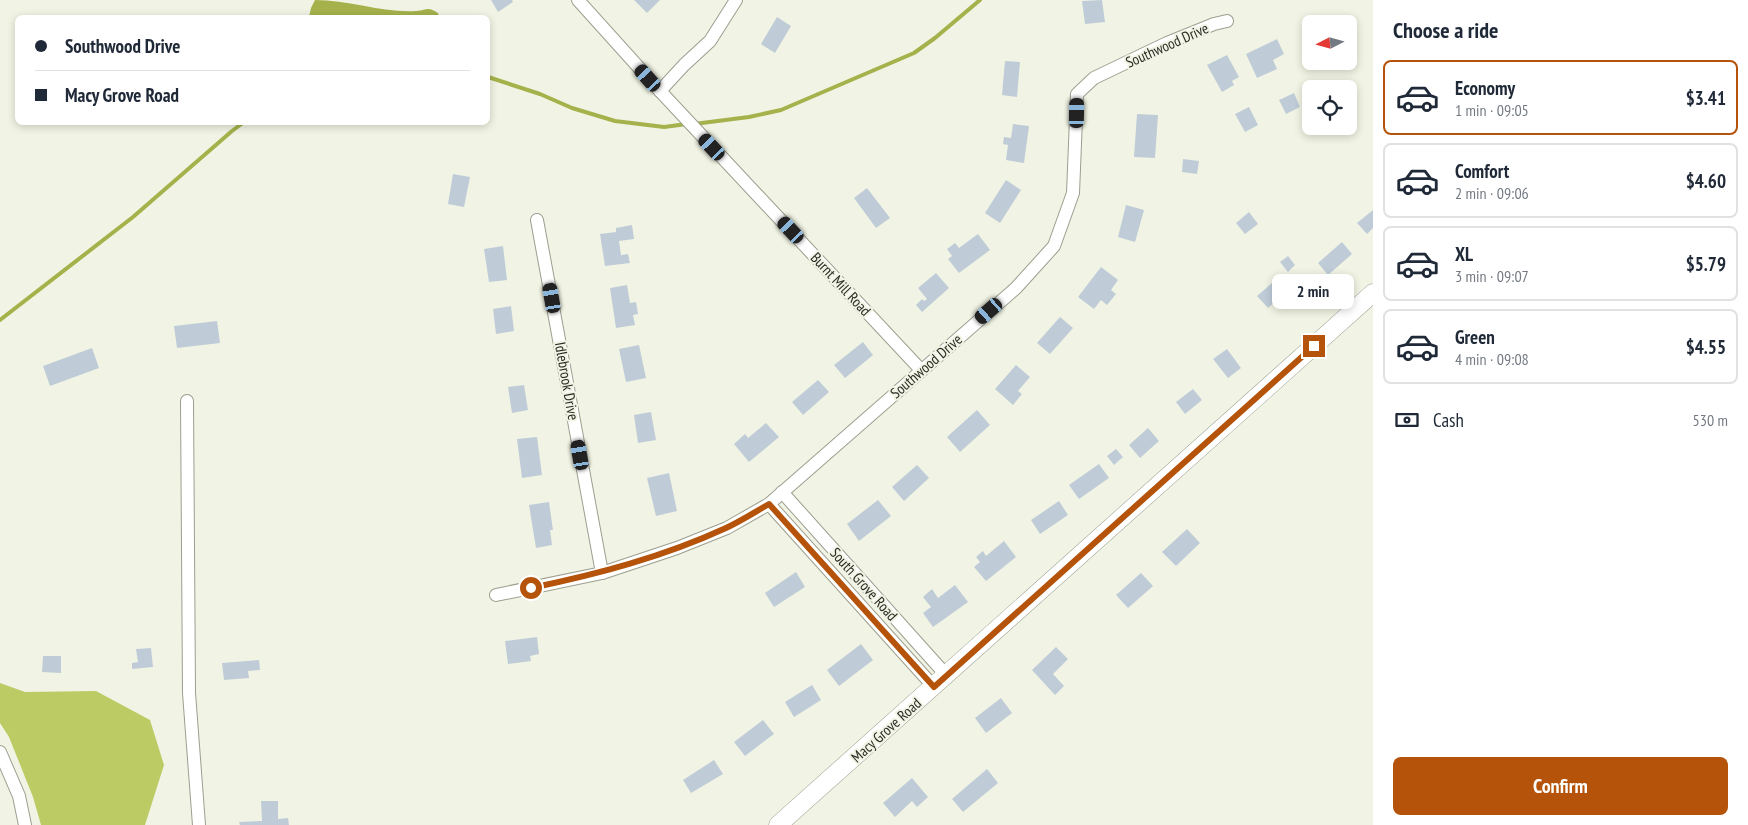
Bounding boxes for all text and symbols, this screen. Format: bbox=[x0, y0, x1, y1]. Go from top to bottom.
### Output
north arrow bbox=[1302, 15, 1358, 70]
map controls bbox=[1302, 15, 1357, 135]
text: Choose a ride bbox=[1393, 16, 1498, 44]
street label: Southwood Drive bbox=[1123, 18, 1211, 72]
text: Southwood Drive bbox=[65, 34, 180, 58]
car bbox=[632, 62, 663, 94]
icon: car bbox=[1395, 75, 1440, 120]
text: Economy bbox=[1455, 76, 1515, 100]
button: locate bbox=[1302, 80, 1357, 135]
text: Macy Grove Road bbox=[65, 83, 179, 107]
text: $3.41 bbox=[1686, 86, 1726, 110]
car bbox=[1069, 98, 1084, 128]
text: 1 min · 09:05 bbox=[1455, 100, 1529, 120]
car bbox=[696, 131, 727, 163]
icon: car bbox=[1395, 158, 1440, 203]
text: Comfort bbox=[1455, 159, 1509, 183]
text: $4.60 bbox=[1686, 169, 1726, 193]
text: 2 min · 09:06 bbox=[1455, 183, 1529, 203]
car bbox=[775, 214, 806, 246]
icon: car bbox=[1395, 241, 1440, 286]
text: XL bbox=[1455, 242, 1473, 266]
street label: Burnt Mill Road bbox=[807, 248, 875, 320]
text: $5.79 bbox=[1686, 252, 1726, 276]
text: 3 min · 09:07 bbox=[1455, 266, 1529, 286]
callout: 2 min bbox=[1273, 274, 1355, 308]
text: 2 min bbox=[1297, 281, 1329, 301]
car bbox=[542, 282, 561, 314]
car bbox=[972, 295, 1005, 327]
icon: car bbox=[1395, 324, 1440, 369]
text: Green bbox=[1455, 325, 1495, 349]
street label: Southwood Drive bbox=[886, 330, 966, 402]
route end bbox=[1303, 335, 1325, 357]
text: $4.55 bbox=[1686, 335, 1726, 359]
street label: Idlebrook Drive bbox=[551, 340, 583, 422]
text: 4 min · 09:08 bbox=[1455, 349, 1529, 369]
icon: cash bbox=[1393, 406, 1421, 434]
text: Cash bbox=[1433, 408, 1464, 432]
text: 530 m bbox=[1693, 410, 1728, 430]
car bbox=[570, 439, 589, 471]
street label: South Grove Road bbox=[826, 543, 902, 625]
route start bbox=[520, 577, 542, 599]
street label: Macy Grove Road bbox=[847, 694, 925, 766]
button: Confirm bbox=[1393, 757, 1728, 815]

